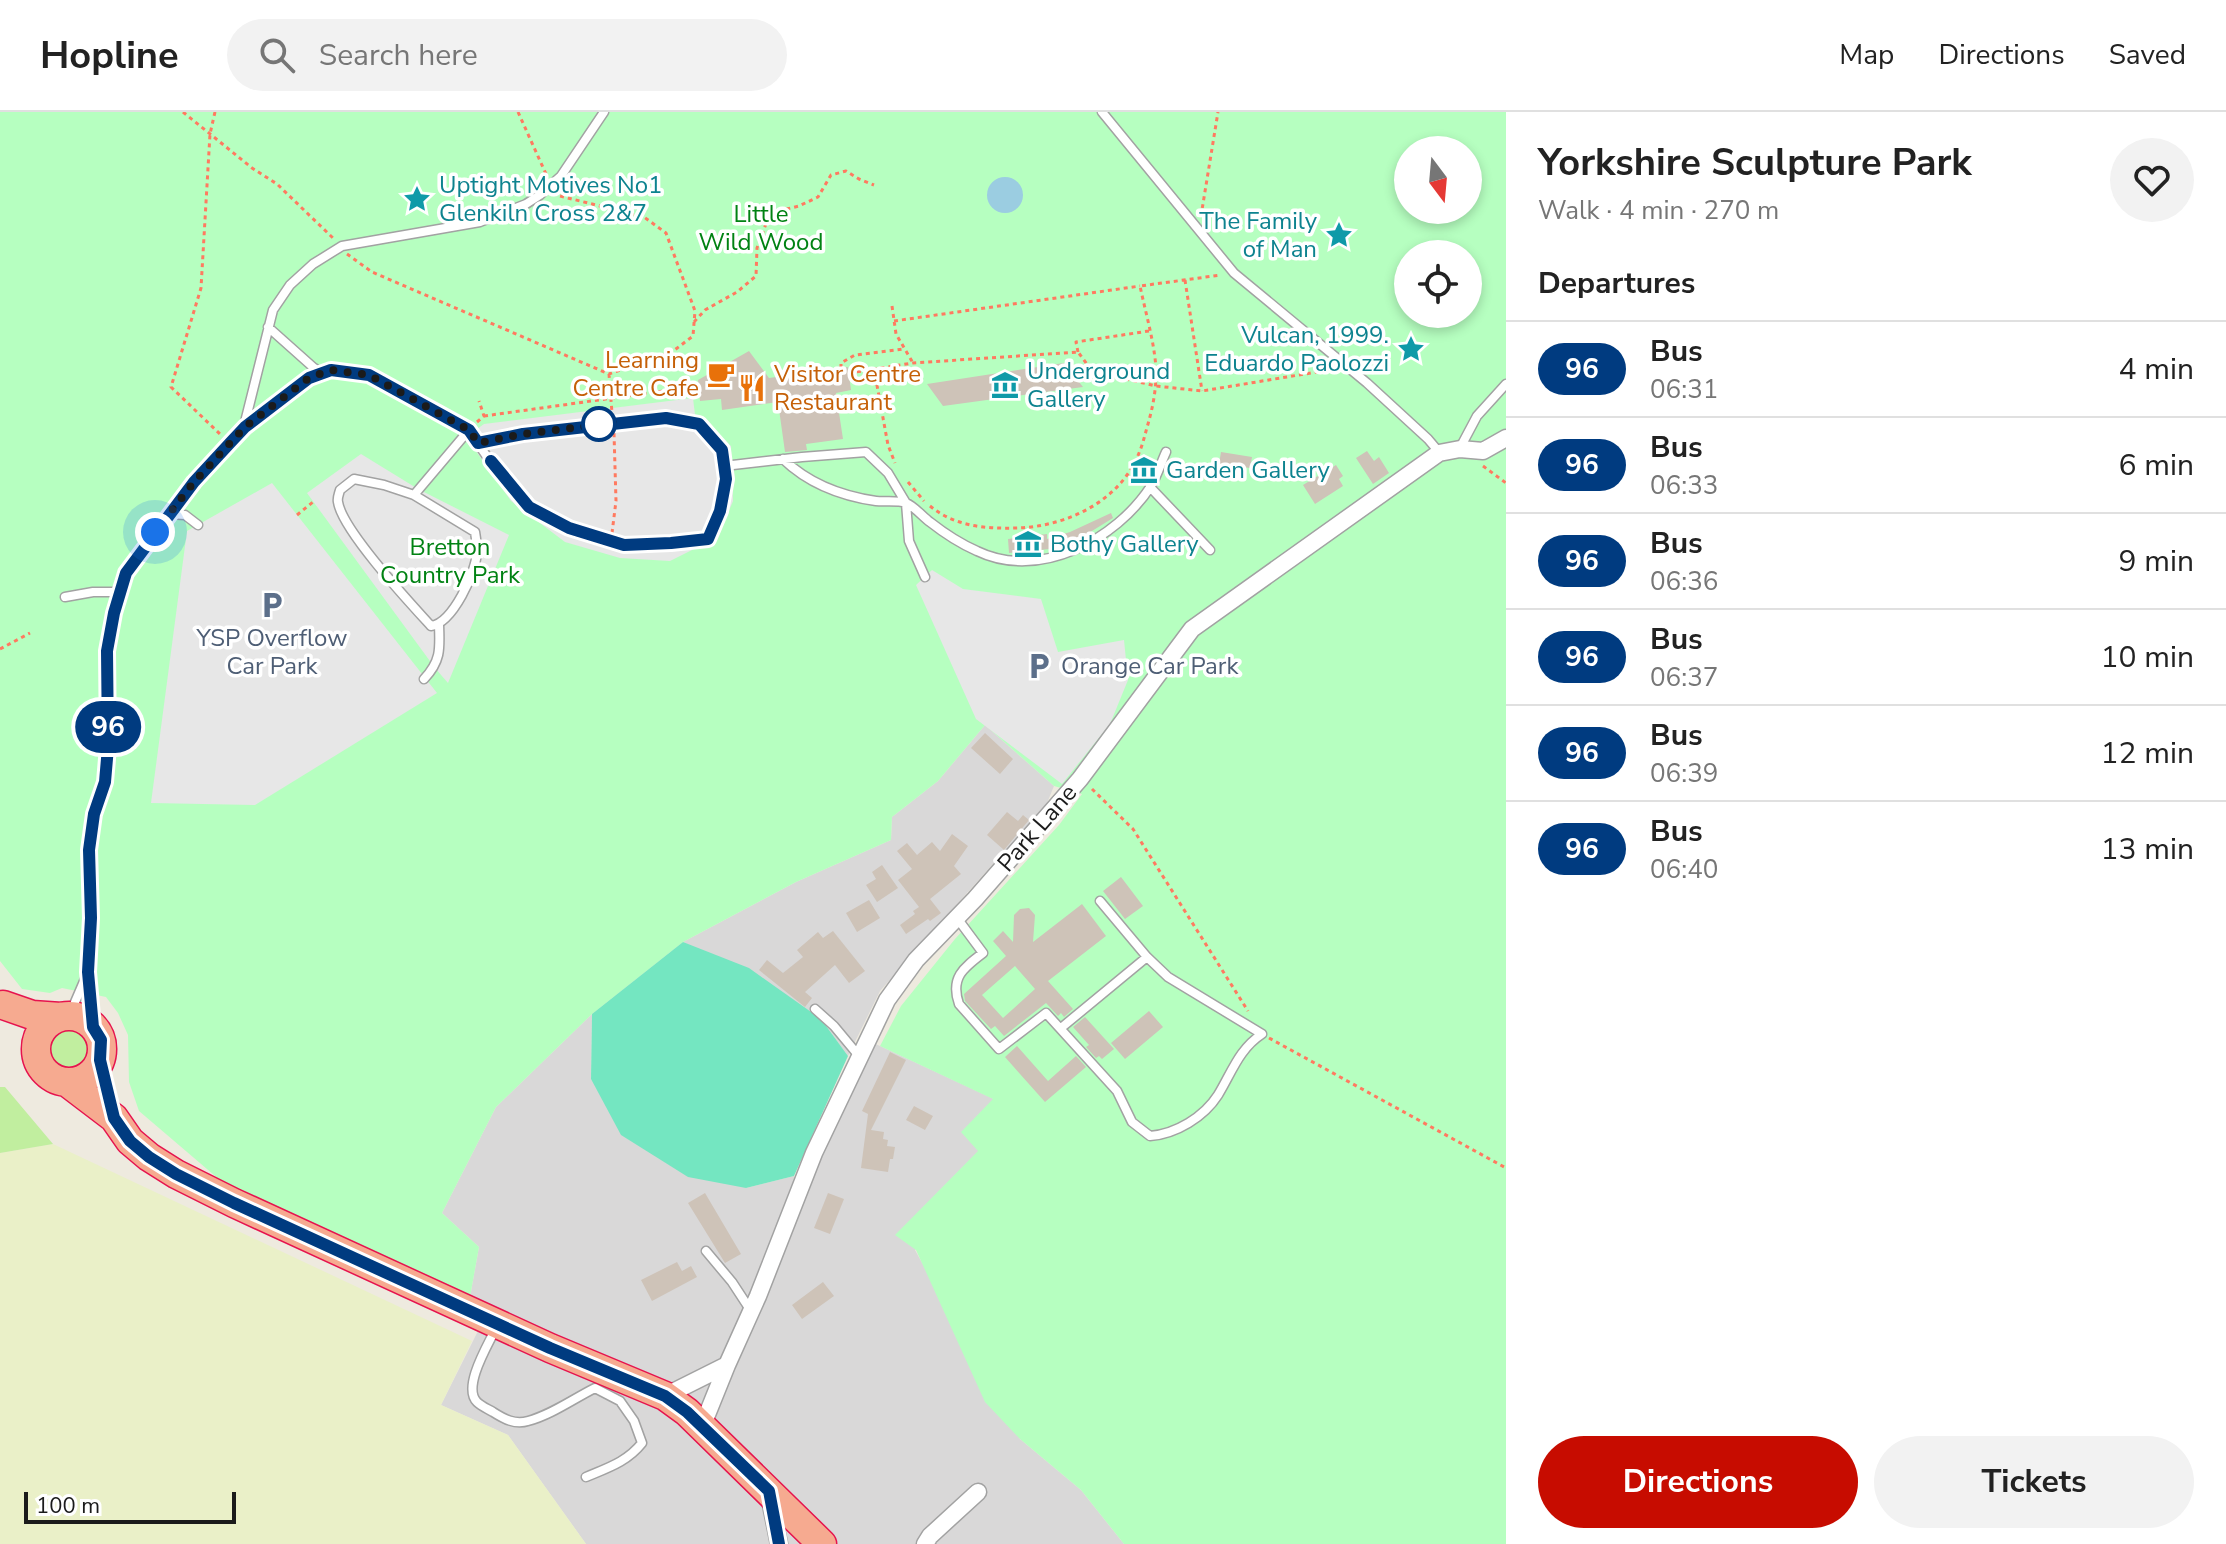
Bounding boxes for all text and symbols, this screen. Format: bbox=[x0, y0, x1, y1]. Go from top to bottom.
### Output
search box bbox=[227, 19, 787, 91]
text: Hopline bbox=[40, 30, 179, 81]
icon: search bbox=[255, 33, 299, 77]
text: Search here bbox=[319, 35, 478, 76]
text: Map bbox=[1839, 36, 1894, 74]
text: Directions bbox=[1938, 36, 2065, 74]
text: Saved bbox=[2109, 36, 2186, 74]
north arrow bbox=[1394, 136, 1482, 224]
map controls bbox=[1394, 136, 1482, 328]
text: Yorkshire Sculpture Park bbox=[1538, 137, 1972, 188]
button: heart bbox=[2110, 138, 2194, 222]
place label: Uptight Motives No1 Glenkiln Cross 2&7 bbox=[439, 169, 662, 229]
place icon: Uptight Motives No1 Glenkiln Cross 2&7 bbox=[402, 184, 432, 214]
text: Walk · 4 min · 270 m bbox=[1538, 193, 1779, 228]
park label: Little Wild Wood bbox=[699, 198, 823, 258]
place label: The Family of Man bbox=[1199, 205, 1318, 265]
place icon: The Family of Man bbox=[1324, 220, 1354, 250]
button: locate bbox=[1394, 240, 1482, 328]
text: Departures bbox=[1538, 263, 1695, 304]
place label: Vulcan, 1999. Eduardo Paolozzi bbox=[1204, 319, 1389, 379]
text: Bus bbox=[1650, 331, 1703, 372]
place icon: Vulcan, 1999. Eduardo Paolozzi bbox=[1396, 334, 1426, 364]
place label: Learning Centre Cafe bbox=[573, 344, 699, 404]
text: 4 min bbox=[2119, 349, 2194, 390]
text: 96 bbox=[1565, 350, 1599, 388]
place label: Underground Gallery bbox=[1027, 355, 1170, 415]
place label: Visitor Centre Restaurant bbox=[773, 358, 921, 418]
cafe icon: Learning Centre Cafe bbox=[706, 359, 736, 389]
museum icon: Underground Gallery bbox=[990, 370, 1020, 400]
text: 06:31 bbox=[1650, 372, 1718, 407]
restaurant icon: Visitor Centre Restaurant bbox=[737, 373, 767, 403]
unlabelled marker bbox=[582, 407, 616, 441]
text: Bus bbox=[1650, 427, 1703, 468]
text: 6 min bbox=[2119, 445, 2194, 486]
text: 96 bbox=[1565, 446, 1599, 484]
place label: Garden Gallery bbox=[1166, 454, 1330, 486]
museum icon: Garden Gallery bbox=[1129, 455, 1159, 485]
text: 06:33 bbox=[1650, 468, 1718, 503]
your location bbox=[135, 512, 175, 552]
text: Bus bbox=[1650, 523, 1703, 564]
place label: Bothy Gallery bbox=[1050, 528, 1199, 560]
museum icon: Bothy Gallery bbox=[1013, 529, 1043, 559]
park label: Bretton Country Park bbox=[380, 531, 521, 591]
text: 9 min bbox=[2119, 541, 2194, 582]
text: 96 bbox=[1565, 542, 1599, 580]
text: 06:36 bbox=[1650, 564, 1718, 599]
parking icon: YSP Overflow Car Park bbox=[257, 590, 287, 620]
text: Bus bbox=[1650, 619, 1703, 660]
place label: YSP Overflow Car Park bbox=[196, 622, 347, 682]
text: 10 min bbox=[2101, 637, 2194, 678]
text: 96 bbox=[1565, 638, 1599, 676]
place label: Orange Car Park bbox=[1061, 650, 1239, 682]
parking icon: Orange Car Park bbox=[1024, 651, 1054, 681]
text: 06:37 bbox=[1650, 660, 1718, 695]
line badge: 96 bbox=[72, 701, 144, 753]
text: 96 bbox=[91, 708, 125, 746]
text: Bus bbox=[1650, 715, 1703, 756]
text: 12 min bbox=[2101, 733, 2194, 774]
text: 96 bbox=[1565, 734, 1599, 772]
text: 06:39 bbox=[1650, 756, 1718, 791]
street label: Park Lane bbox=[990, 777, 1084, 879]
text: Bus bbox=[1650, 811, 1703, 852]
text: 13 min bbox=[2101, 829, 2194, 870]
text: 96 bbox=[1565, 830, 1599, 868]
text: 06:40 bbox=[1650, 852, 1718, 887]
button: Directions bbox=[1538, 1436, 1858, 1528]
button: Tickets bbox=[1874, 1436, 2194, 1528]
scale bar bbox=[24, 1488, 236, 1524]
text: 100 m bbox=[36, 1491, 100, 1521]

